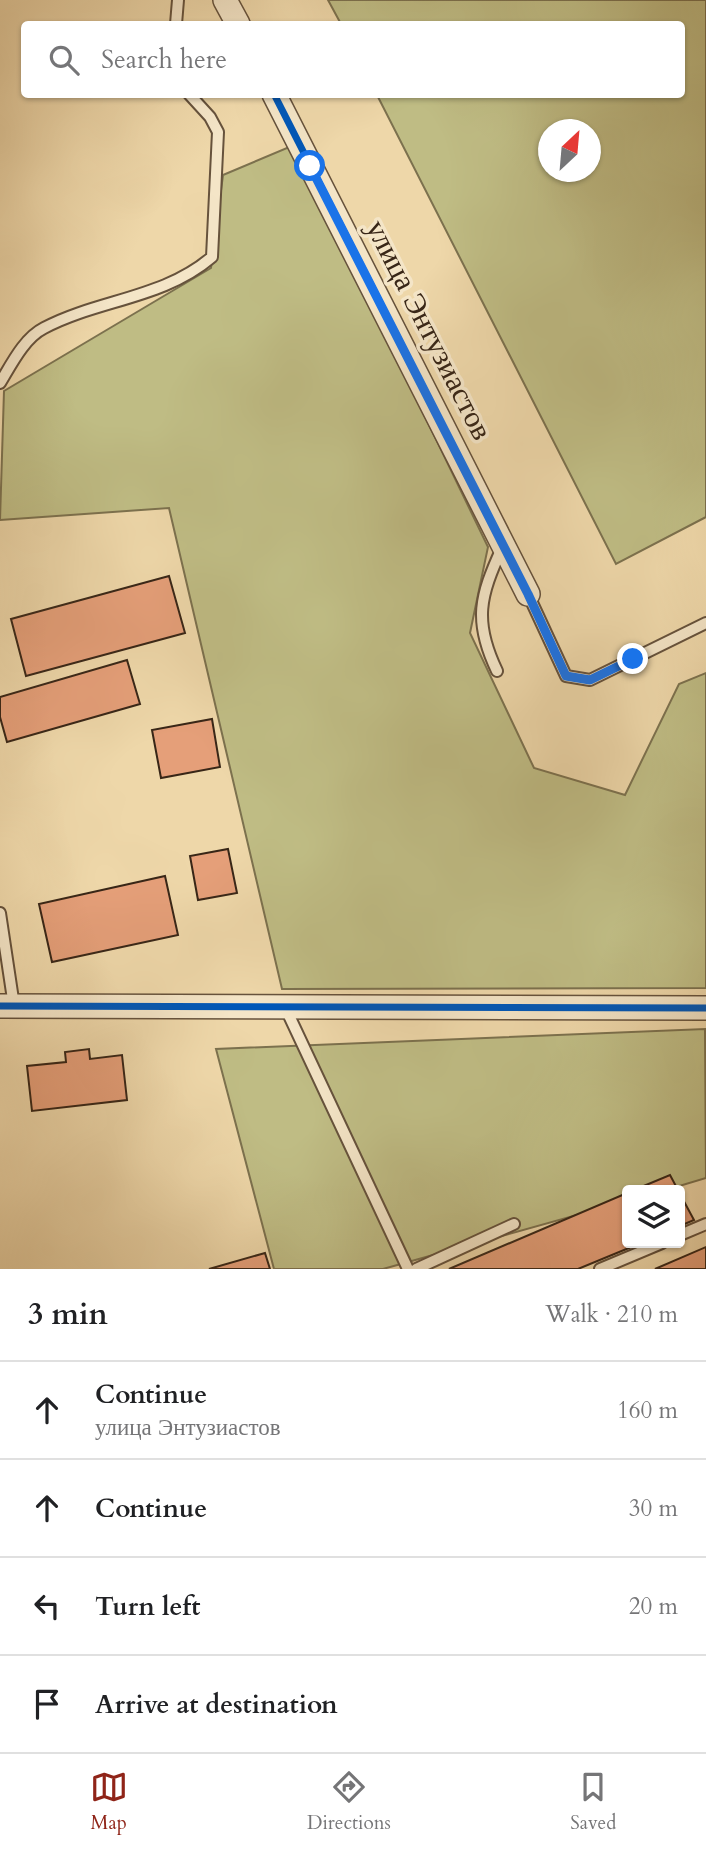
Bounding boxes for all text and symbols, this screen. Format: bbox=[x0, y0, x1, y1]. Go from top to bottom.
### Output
search box bbox=[21, 21, 685, 98]
icon: search bbox=[45, 41, 83, 79]
text: Search here bbox=[101, 42, 227, 77]
north arrow bbox=[538, 119, 601, 182]
route start bbox=[294, 150, 325, 181]
street label: улица Энтузиастов bbox=[356, 213, 502, 447]
route end bbox=[617, 643, 648, 674]
map controls bbox=[622, 1185, 685, 1248]
button: layers bbox=[622, 1185, 685, 1248]
text: 3 min bbox=[28, 1294, 108, 1335]
text: Walk · 210 m bbox=[545, 1299, 678, 1330]
text: Continue bbox=[95, 1377, 207, 1412]
icon: ahead bbox=[28, 1391, 66, 1429]
text: 160 m bbox=[617, 1395, 678, 1426]
text: улица Энтузиастов bbox=[95, 1412, 281, 1443]
icon: ahead bbox=[28, 1489, 66, 1527]
text: Continue bbox=[95, 1491, 207, 1526]
text: 30 m bbox=[629, 1493, 678, 1524]
icon: left bbox=[28, 1587, 66, 1625]
text: Turn left bbox=[95, 1589, 200, 1624]
text: 20 m bbox=[629, 1591, 678, 1622]
icon: arrive bbox=[28, 1685, 66, 1723]
text: Arrive at destination bbox=[95, 1687, 338, 1722]
tab: Map bbox=[90, 1768, 128, 1836]
tab: Directions bbox=[307, 1768, 391, 1836]
tab: Saved bbox=[570, 1768, 616, 1836]

